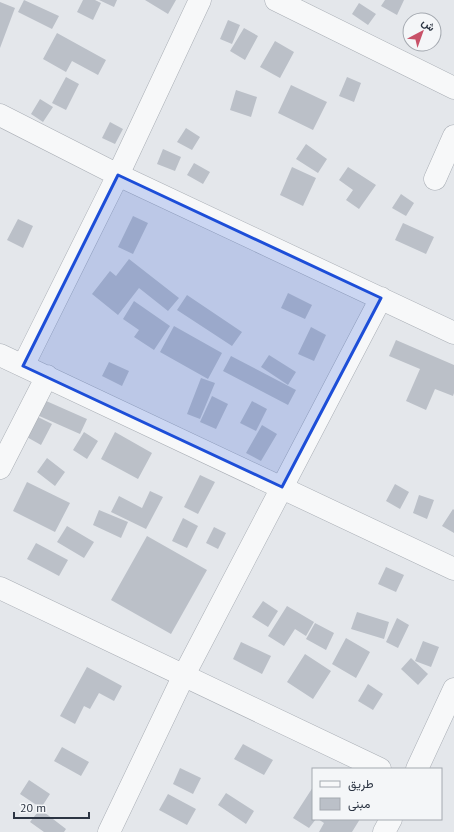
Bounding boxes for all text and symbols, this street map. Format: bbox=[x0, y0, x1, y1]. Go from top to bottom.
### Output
north arrow bbox=[402, 12, 442, 52]
text: ش bbox=[419, 15, 438, 34]
legend bbox=[312, 768, 442, 820]
text: طريق bbox=[348, 776, 374, 792]
scale bar bbox=[14, 794, 89, 820]
text: مبنى bbox=[348, 796, 370, 812]
text: 20 m bbox=[20, 800, 46, 815]

